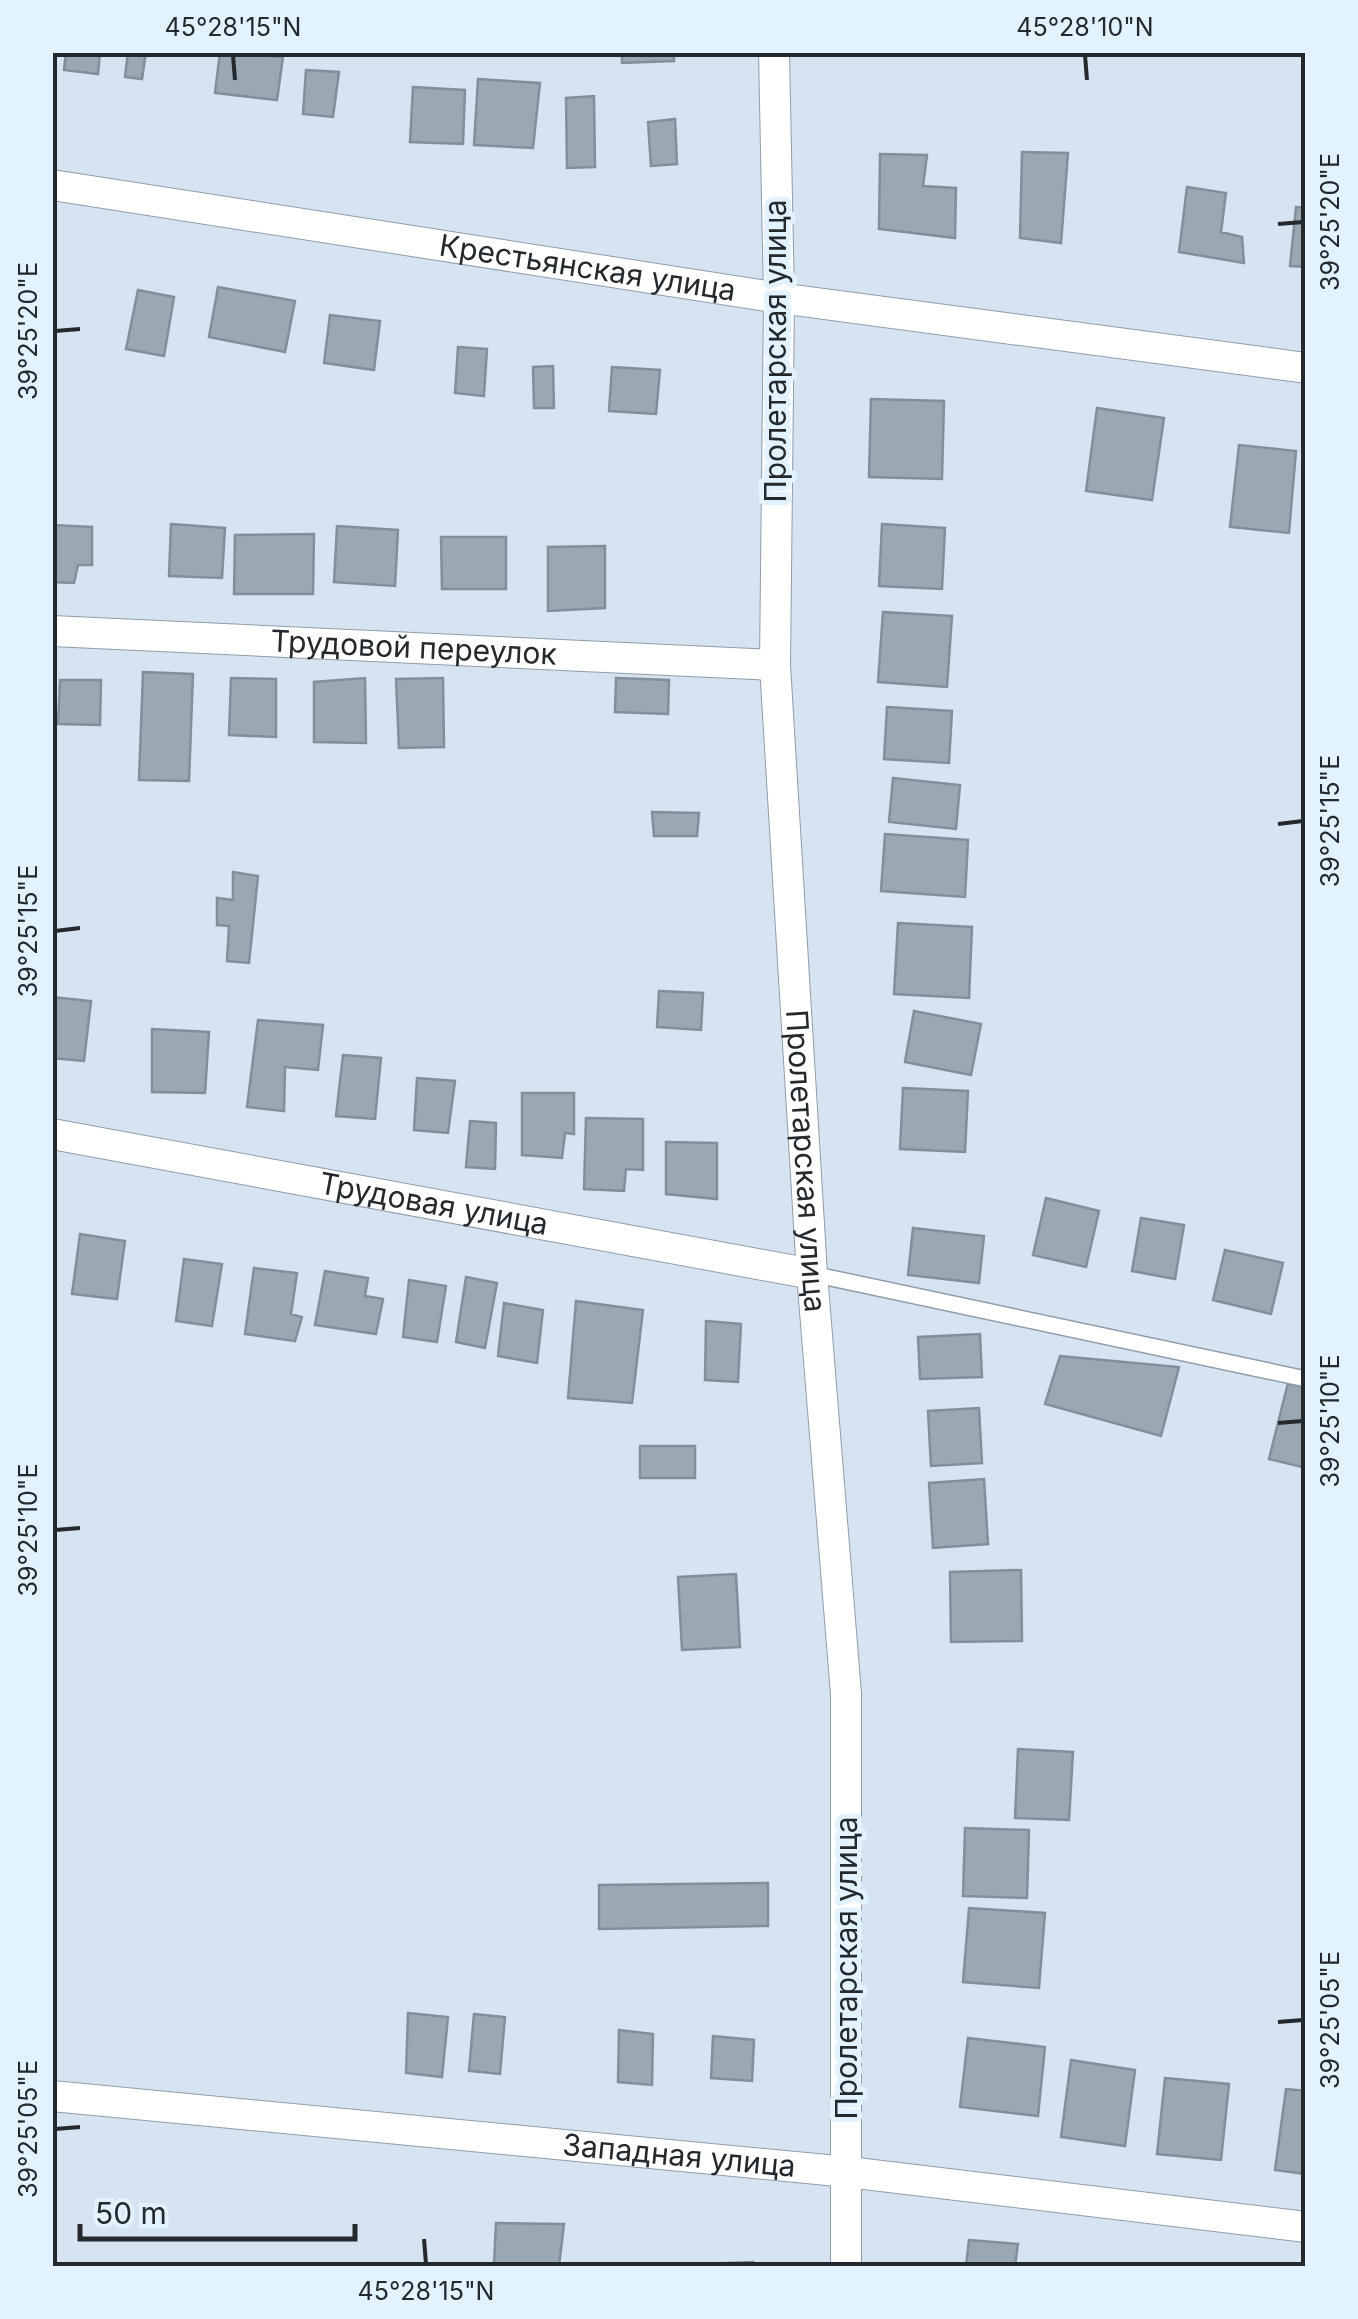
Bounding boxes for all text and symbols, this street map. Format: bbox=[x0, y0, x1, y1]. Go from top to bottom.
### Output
text: 45°28'15"N bbox=[165, 12, 301, 42]
text: 45°28'10"N bbox=[1016, 12, 1154, 42]
text: 39°25'20"E bbox=[1315, 153, 1345, 291]
street label: Пролетарская улица bbox=[757, 199, 793, 503]
street label: Крестьянская улица bbox=[437, 226, 738, 308]
text: 39°25'20"E bbox=[13, 262, 43, 400]
street label: Трудовой переулок bbox=[270, 622, 558, 672]
text: 39°25'15"E bbox=[1315, 755, 1345, 887]
text: 39°25'15"E bbox=[13, 865, 43, 997]
street label: Пролетарская улица bbox=[779, 1008, 834, 1314]
street label: Трудовая улица bbox=[316, 1165, 551, 1242]
text: 39°25'10"E bbox=[1315, 1355, 1345, 1487]
text: 39°25'10"E bbox=[13, 1464, 43, 1596]
street label: Пролетарская улица bbox=[828, 1816, 864, 2120]
text: 39°25'05"E bbox=[1315, 1951, 1345, 2089]
text: 39°25'05"E bbox=[13, 2060, 43, 2198]
street label: Западная улица bbox=[561, 2126, 797, 2184]
scale bar bbox=[80, 2179, 355, 2241]
text: 50 m bbox=[95, 2195, 167, 2231]
text: 45°28'15"N bbox=[358, 2276, 494, 2306]

